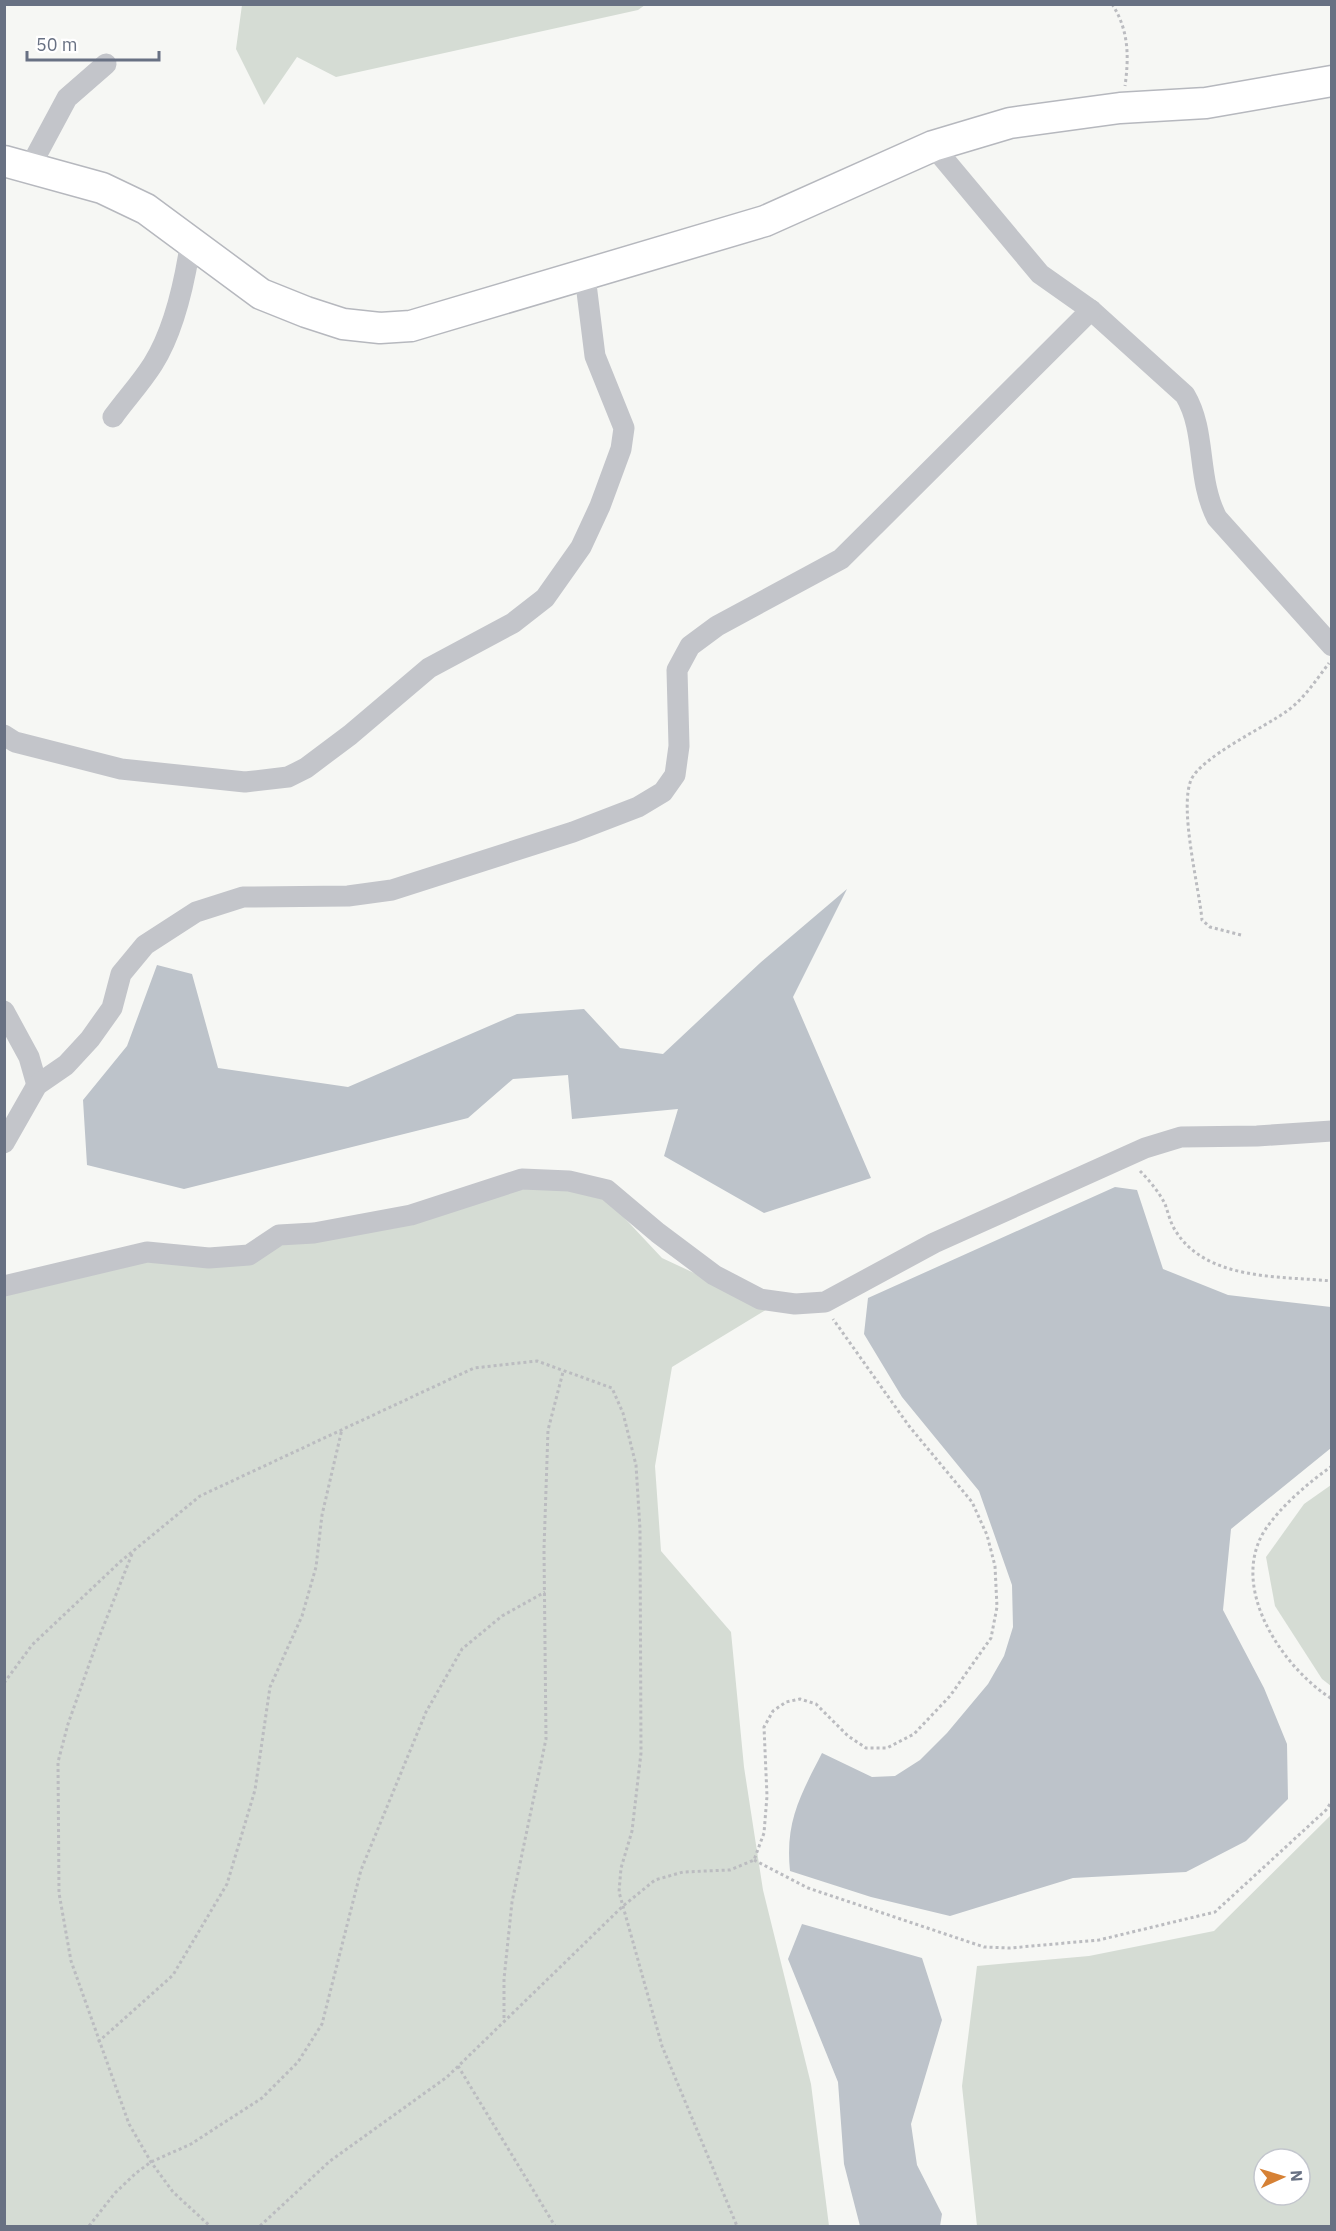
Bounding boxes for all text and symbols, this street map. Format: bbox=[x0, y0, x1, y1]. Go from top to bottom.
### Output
scale bar bbox=[27, 24, 159, 62]
text: 50 m bbox=[36, 33, 78, 56]
north arrow bbox=[1252, 2147, 1312, 2207]
text: N bbox=[1287, 2169, 1307, 2182]

